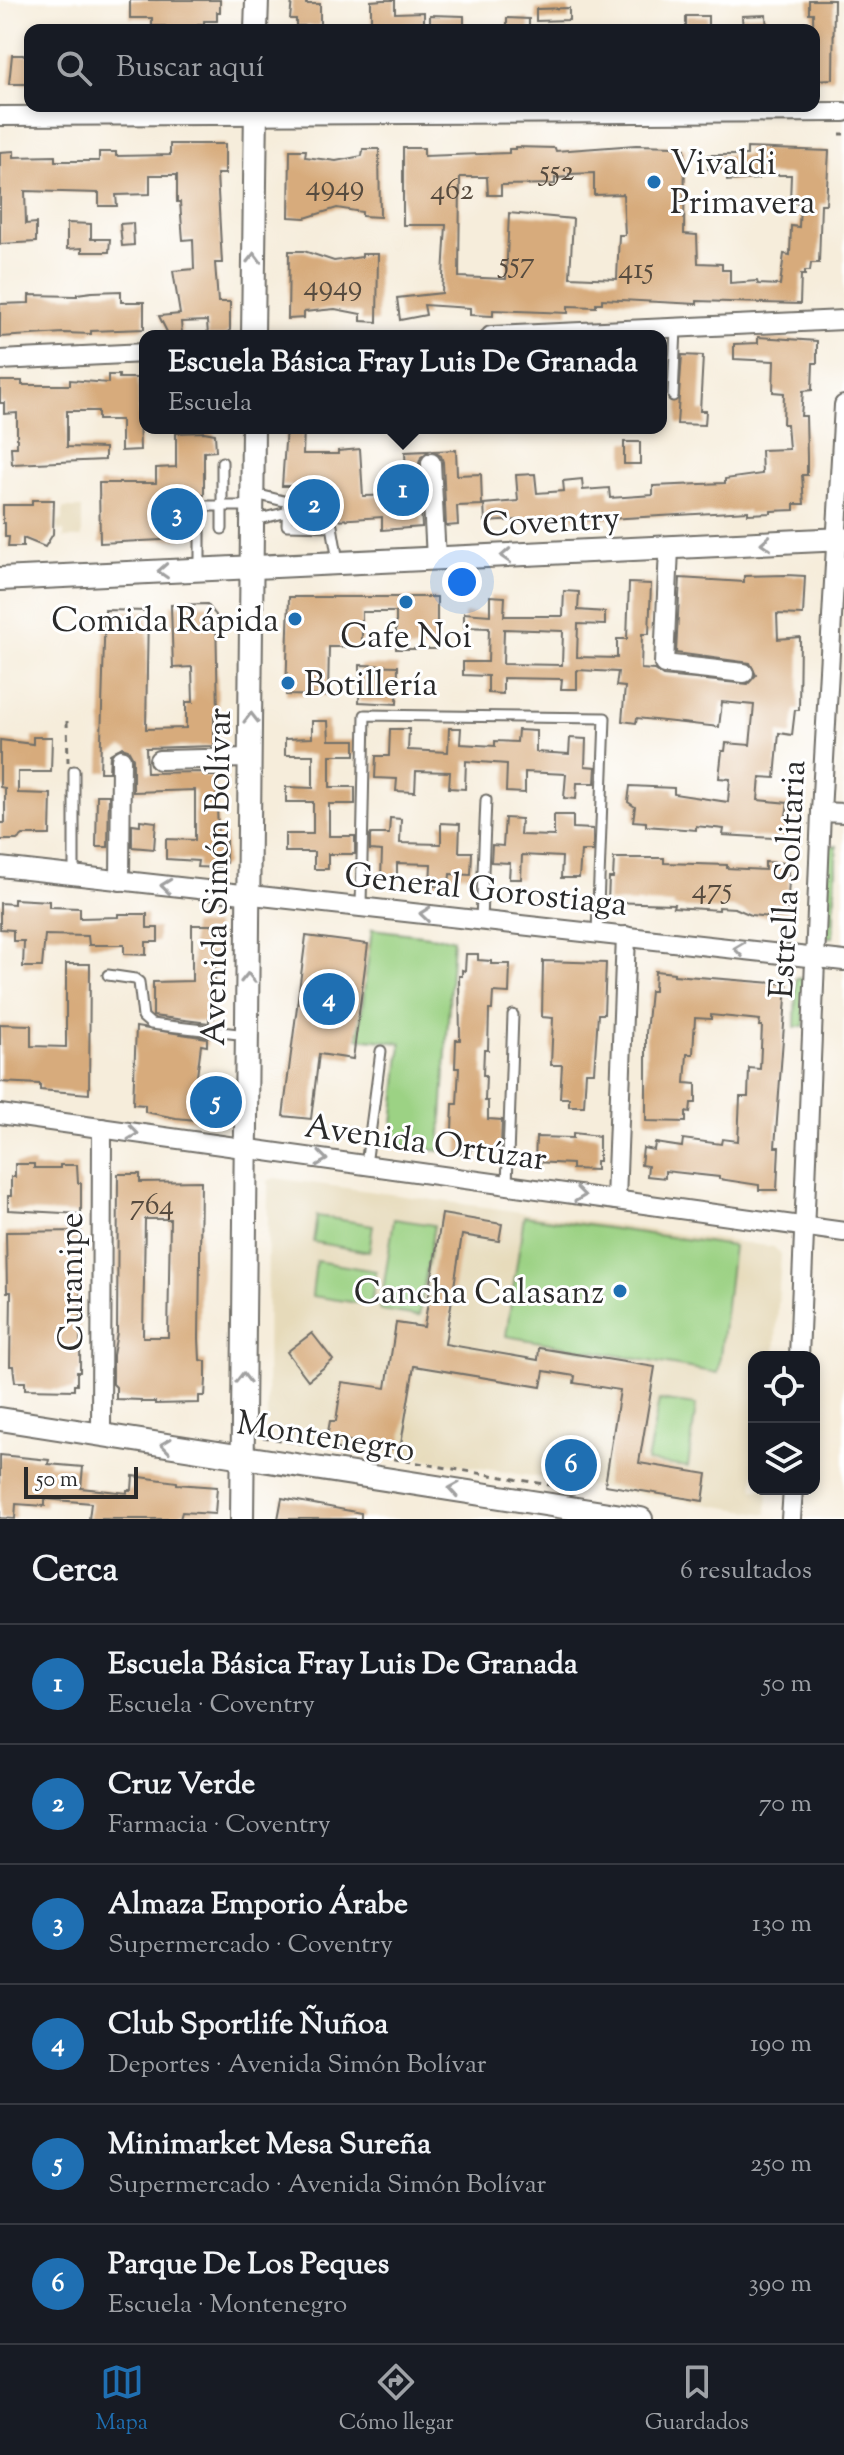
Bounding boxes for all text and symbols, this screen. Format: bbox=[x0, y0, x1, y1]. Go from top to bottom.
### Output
search box bbox=[24, 24, 820, 112]
icon: search bbox=[52, 46, 96, 90]
text: Buscar aquí bbox=[116, 47, 264, 90]
place label: Vivaldi Primavera bbox=[670, 141, 816, 229]
house number: 552 bbox=[538, 151, 574, 194]
house number: 4949 bbox=[306, 166, 364, 209]
house number: 462 bbox=[430, 170, 474, 213]
marker: Vivaldi Primavera bbox=[645, 173, 663, 191]
house number: 557 bbox=[497, 243, 535, 286]
house number: 415 bbox=[618, 249, 654, 292]
one-way arrow bbox=[245, 251, 263, 264]
house number: 4949 bbox=[304, 266, 362, 309]
popup bbox=[139, 330, 667, 434]
text: Escuela Básica Fray Luis De Granada bbox=[168, 342, 638, 385]
text: Escuela bbox=[168, 385, 252, 422]
pin: 1 bbox=[377, 460, 429, 520]
pin: 2 bbox=[288, 475, 340, 535]
pin: 3 bbox=[151, 484, 203, 544]
street label: Coventry bbox=[481, 495, 621, 552]
one-way arrow bbox=[759, 535, 772, 552]
one-way arrow bbox=[499, 547, 512, 564]
your location bbox=[442, 562, 482, 602]
one-way arrow bbox=[156, 563, 169, 580]
marker: Cafe Noi bbox=[397, 593, 415, 611]
place label: Comida Rápida bbox=[51, 598, 279, 647]
marker: Comida Rápida bbox=[286, 610, 304, 628]
place label: Cafe Noi bbox=[340, 614, 472, 663]
place label: Botillería bbox=[304, 662, 438, 711]
marker: Botillería bbox=[279, 674, 297, 692]
street label: Avenida Simón Bolívar bbox=[191, 707, 246, 1047]
one-way arrow bbox=[242, 711, 260, 724]
street label: Estrella Solitaria bbox=[759, 759, 820, 1000]
street label: General Gorostiaga bbox=[342, 852, 630, 931]
house number: 475 bbox=[692, 869, 732, 912]
one-way arrow bbox=[159, 877, 172, 894]
one-way arrow bbox=[418, 905, 431, 922]
one-way arrow bbox=[732, 941, 745, 958]
pin: 4 bbox=[303, 969, 355, 1029]
one-way arrow bbox=[239, 971, 256, 984]
pin: 5 bbox=[190, 1072, 242, 1132]
street label: Avenida Ortúzar bbox=[301, 1103, 550, 1186]
one-way arrow bbox=[127, 1124, 140, 1141]
one-way arrow bbox=[315, 1150, 329, 1167]
house number: 764 bbox=[130, 1185, 174, 1228]
one-way arrow bbox=[573, 1186, 587, 1203]
street label: Curanipe bbox=[49, 1212, 98, 1352]
place label: Cancha Calasanz bbox=[354, 1270, 604, 1319]
marker: Cancha Calasanz bbox=[611, 1282, 629, 1300]
map controls bbox=[748, 1351, 820, 1495]
button: locate bbox=[748, 1351, 820, 1423]
one-way arrow bbox=[235, 1371, 252, 1384]
street label: Montenegro bbox=[233, 1400, 418, 1477]
button: layers bbox=[748, 1423, 820, 1495]
pin: 6 bbox=[545, 1435, 597, 1495]
one-way arrow bbox=[159, 1437, 173, 1454]
scale bar bbox=[24, 1463, 138, 1499]
text: 50 m bbox=[36, 1465, 78, 1497]
one-way arrow bbox=[447, 1481, 461, 1498]
text: Cerca bbox=[32, 1547, 118, 1596]
text: 6 resultados bbox=[680, 1553, 812, 1590]
text: Escuela Básica Fray Luis De Granada bbox=[108, 1644, 578, 1687]
text: 1 bbox=[54, 1666, 62, 1703]
text: 50 m bbox=[762, 1666, 812, 1703]
text: Escuela · Coventry bbox=[108, 1687, 315, 1724]
text: Cruz Verde bbox=[108, 1764, 255, 1807]
text: 2 bbox=[52, 1786, 64, 1823]
text: 70 m bbox=[759, 1786, 812, 1823]
text: Farmacia · Coventry bbox=[108, 1807, 331, 1844]
text: Almaza Emporio Árabe bbox=[108, 1884, 408, 1927]
text: 3 bbox=[53, 1906, 63, 1943]
text: 130 m bbox=[752, 1906, 812, 1943]
text: Supermercado · Coventry bbox=[108, 1927, 393, 1964]
text: Club Sportlife Ñuñoa bbox=[108, 2004, 388, 2047]
text: 4 bbox=[51, 2026, 65, 2063]
text: 190 m bbox=[750, 2026, 812, 2063]
text: Deportes · Avenida Simón Bolívar bbox=[108, 2047, 486, 2084]
text: Minimarket Mesa Sureña bbox=[108, 2124, 431, 2167]
text: 5 bbox=[54, 2146, 62, 2183]
text: 250 m bbox=[750, 2146, 812, 2183]
text: Supermercado · Avenida Simón Bolívar bbox=[108, 2167, 546, 2204]
text: Parque De Los Peques bbox=[108, 2244, 389, 2287]
text: 6 bbox=[52, 2266, 64, 2303]
text: 390 m bbox=[748, 2266, 812, 2303]
text: Escuela · Montenegro bbox=[108, 2287, 347, 2324]
tab: Mapa bbox=[95, 2360, 148, 2440]
tab: Cómo llegar bbox=[339, 2360, 454, 2440]
tab: Guardados bbox=[645, 2360, 749, 2440]

